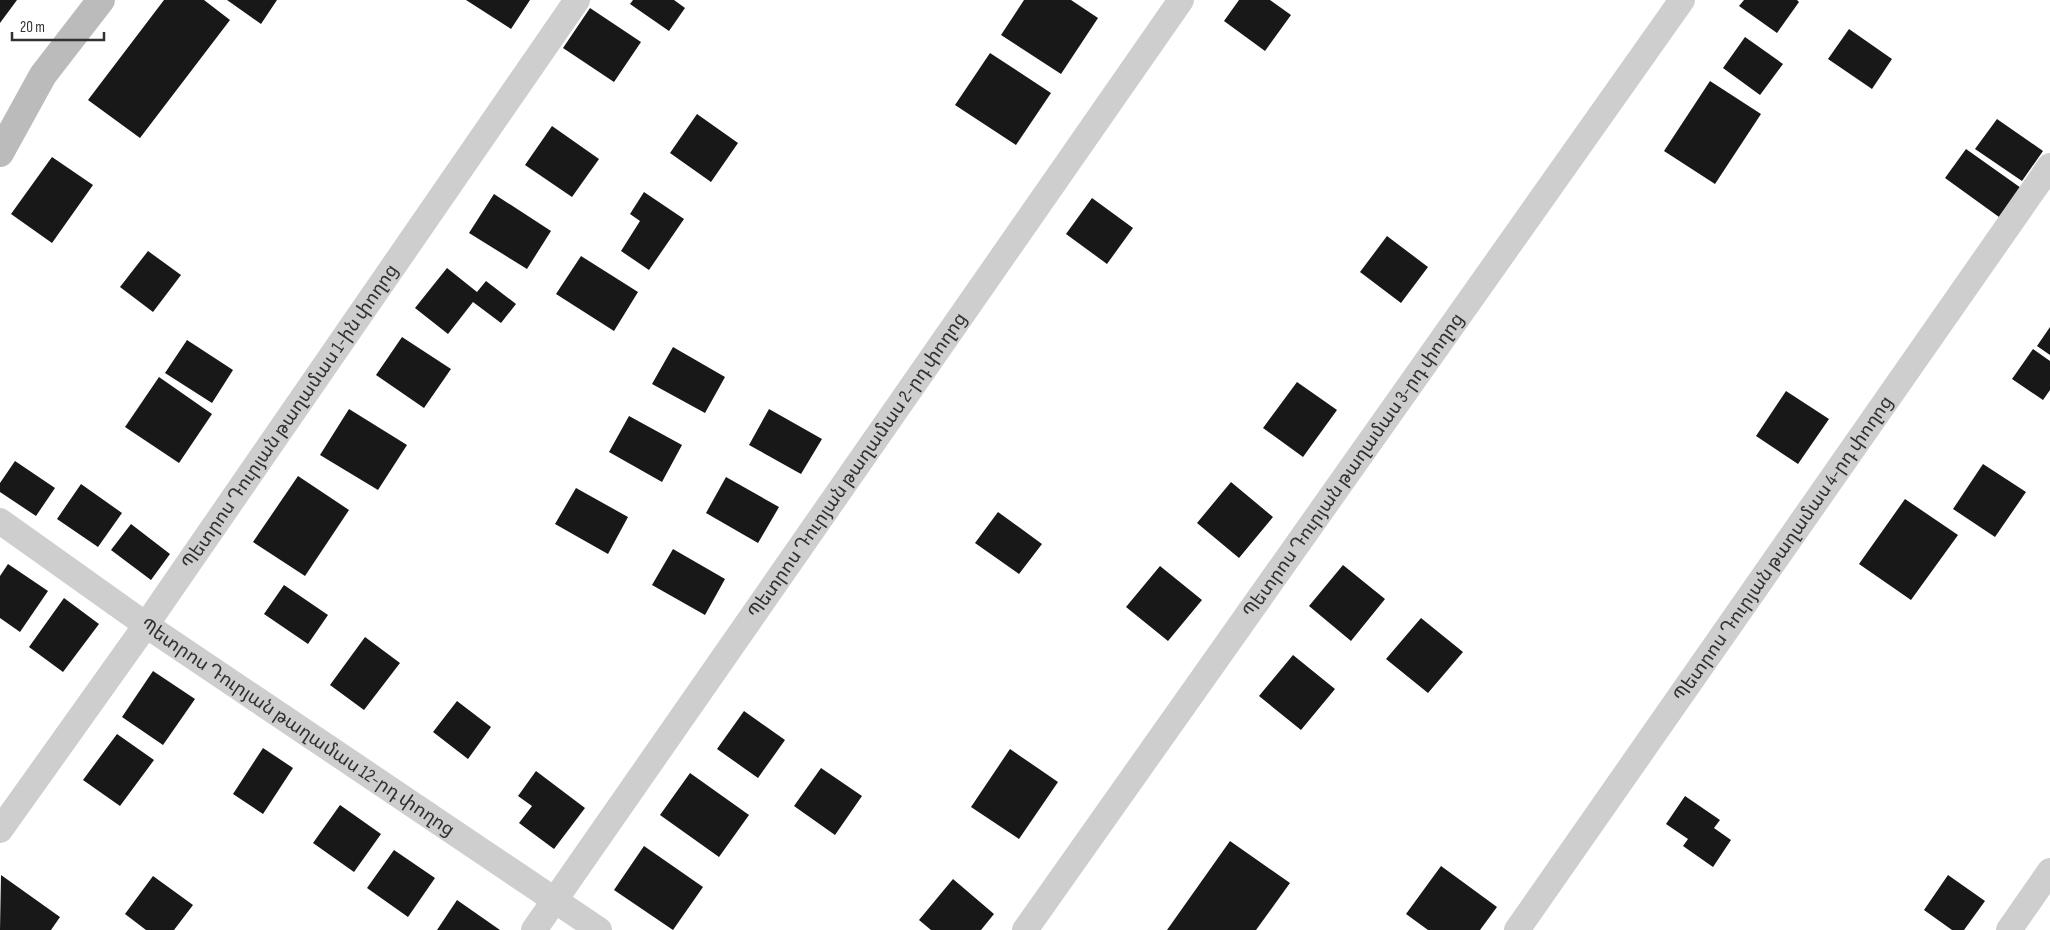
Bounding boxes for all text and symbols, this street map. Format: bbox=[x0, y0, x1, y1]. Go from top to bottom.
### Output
scale bar bbox=[12, 10, 105, 42]
text: 20 m bbox=[20, 18, 45, 37]
street label: Պետրոս Դուրյան թաղամաս 1-ին փողոց bbox=[177, 259, 403, 574]
street label: Պետրոս Դուրյան թաղամաս 2-րդ փողոց bbox=[743, 308, 972, 623]
street label: Պետրոս Դուրյան թաղամաս 3-րդ փողոց bbox=[1238, 308, 1469, 622]
street label: Պետրոս Դուրյան թաղամաս 4-րդ փողոց bbox=[1668, 391, 1898, 706]
street label: Պետրոս Դուրյան թաղամաս 12-րդ փողոց bbox=[136, 613, 459, 841]

